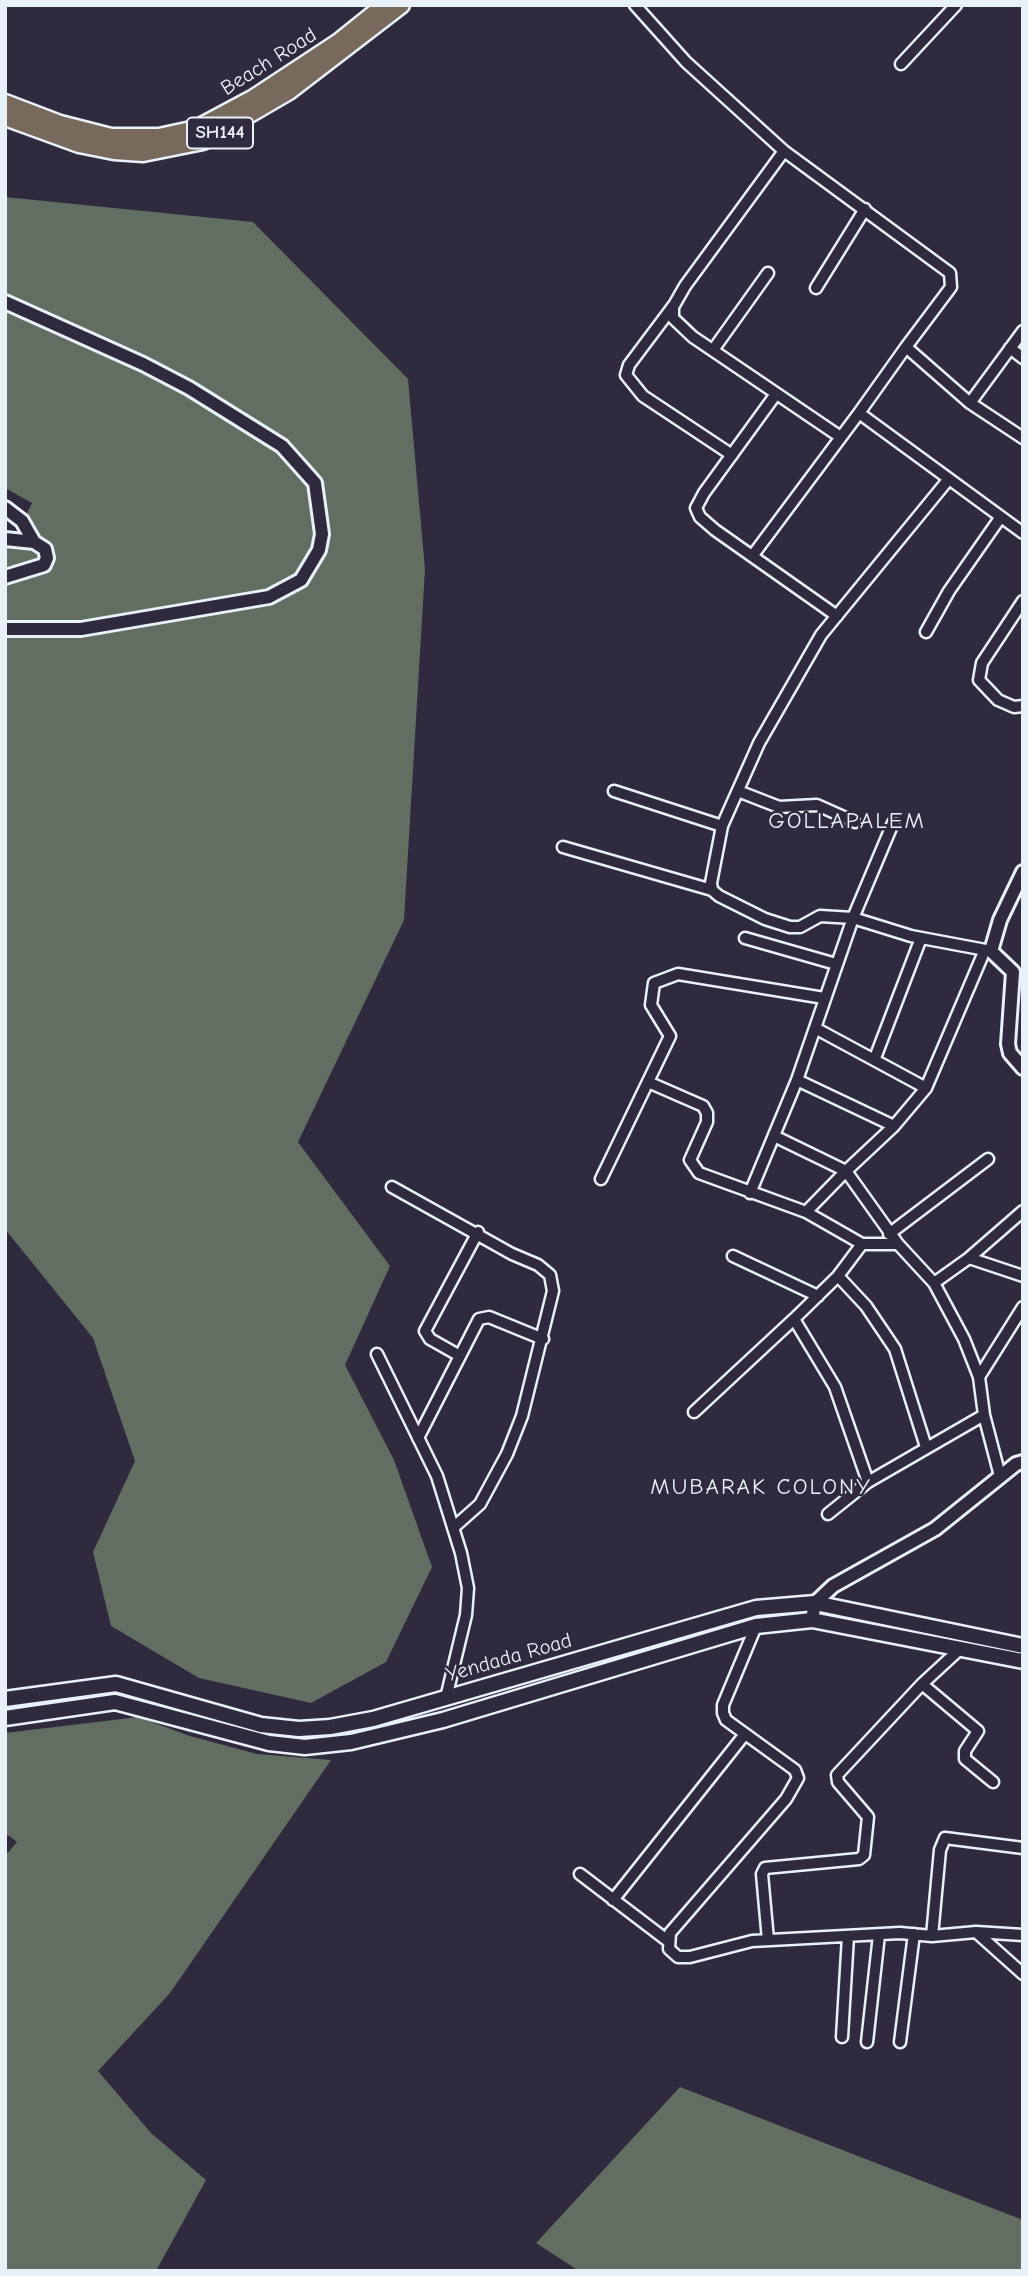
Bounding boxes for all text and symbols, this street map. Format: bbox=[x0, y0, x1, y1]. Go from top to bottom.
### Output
street label: Beach Road bbox=[216, 23, 322, 101]
road number: SH144 bbox=[187, 118, 253, 148]
district label: GOLLAPALEM bbox=[769, 807, 925, 835]
district label: MUBARAK COLONY bbox=[652, 1473, 870, 1501]
street label: Yendada Road bbox=[443, 1628, 575, 1688]

